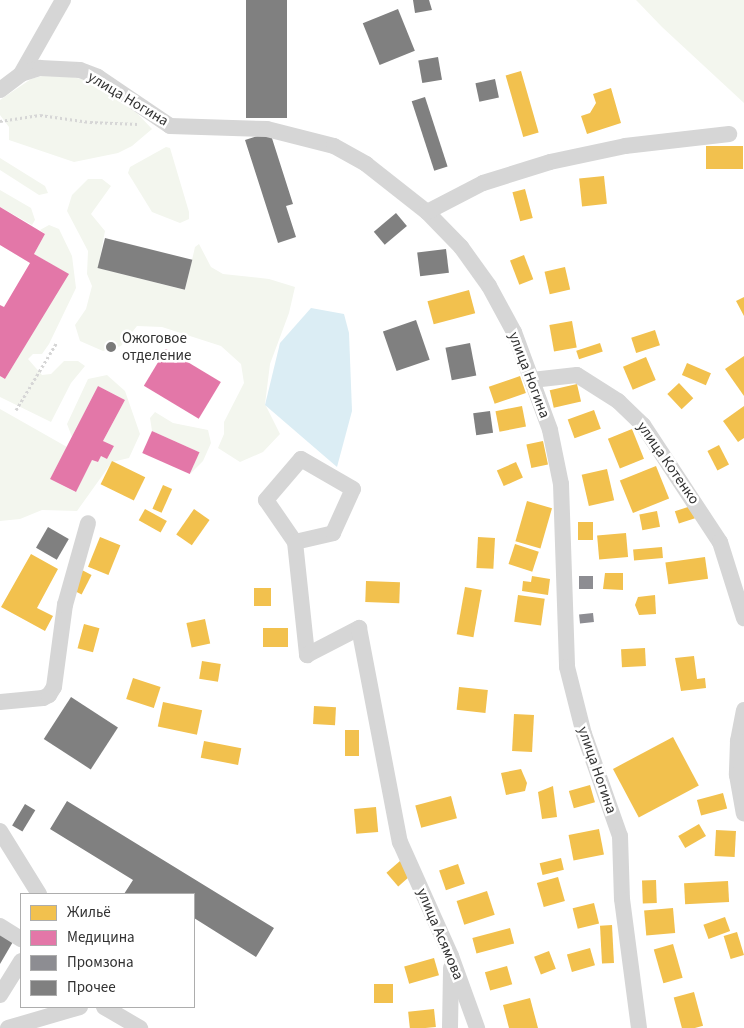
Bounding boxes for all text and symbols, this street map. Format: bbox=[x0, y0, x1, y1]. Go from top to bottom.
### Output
street label: улица Ногина bbox=[84, 68, 172, 130]
place label: Ожоговое отделение bbox=[122, 329, 192, 364]
street label: улица Ногина bbox=[504, 329, 554, 421]
marker: Ожоговое отделение bbox=[104, 340, 118, 354]
street label: улица Котенко bbox=[633, 418, 703, 508]
street label: улица Ногина bbox=[574, 724, 620, 816]
street label: улица Асямова bbox=[413, 886, 467, 982]
legend bbox=[20, 893, 195, 1008]
text: Жильё bbox=[67, 902, 111, 923]
text: Медицина bbox=[67, 927, 135, 948]
text: Промзона bbox=[67, 952, 134, 973]
text: Прочее bbox=[67, 977, 116, 998]

